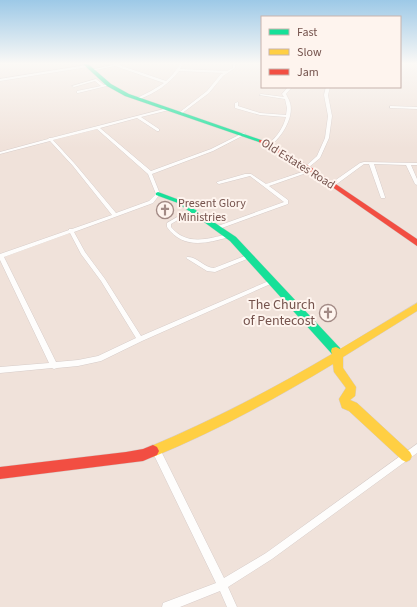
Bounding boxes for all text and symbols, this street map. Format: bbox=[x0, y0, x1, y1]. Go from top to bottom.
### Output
legend bbox=[261, 16, 401, 88]
text: Fast bbox=[297, 24, 317, 41]
text: Slow bbox=[297, 44, 322, 61]
text: Jam bbox=[297, 64, 319, 81]
street label: Old Estates Road bbox=[258, 135, 338, 193]
place label: Present Glory Ministries bbox=[178, 195, 246, 226]
church icon: Present Glory Ministries bbox=[155, 200, 175, 220]
place label: The Church of Pentecost bbox=[243, 295, 315, 331]
church icon: The Church of Pentecost bbox=[318, 303, 338, 323]

